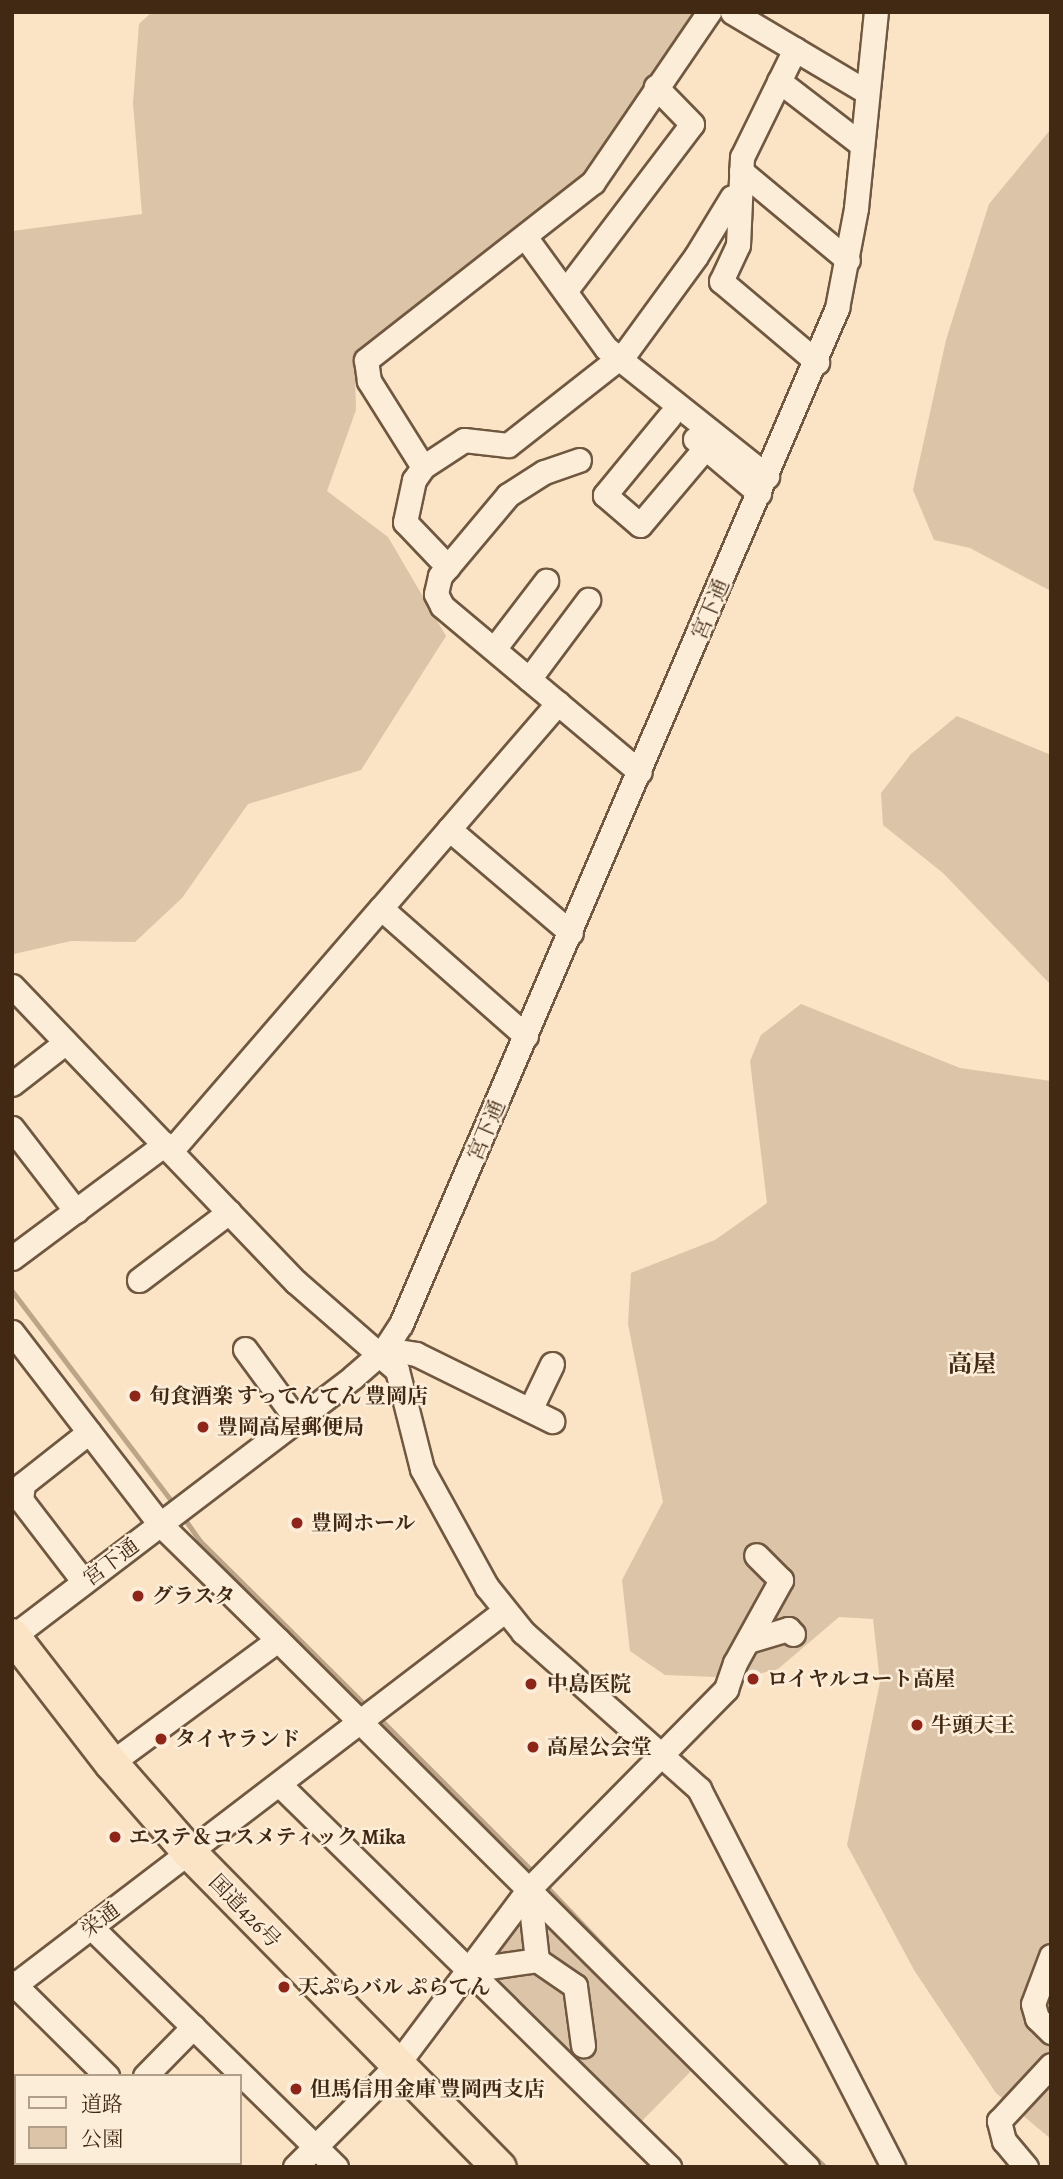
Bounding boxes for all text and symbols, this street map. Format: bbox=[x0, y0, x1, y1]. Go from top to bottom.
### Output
street label: 宮下通 bbox=[686, 575, 734, 643]
street label: 宮下通 bbox=[462, 1096, 510, 1164]
district label: 高屋 bbox=[948, 1351, 996, 1379]
place label: 旬食酒楽 すってんてん 豊岡店 bbox=[149, 1383, 429, 1409]
marker: 旬食酒楽 すってんてん 豊岡店 bbox=[127, 1388, 143, 1404]
place label: 豊岡高屋郵便局 bbox=[217, 1414, 364, 1440]
marker: 豊岡高屋郵便局 bbox=[195, 1419, 211, 1435]
place label: 豊岡ホール bbox=[311, 1510, 416, 1536]
marker: 豊岡ホール bbox=[289, 1515, 305, 1531]
street label: 宮下通 bbox=[78, 1533, 144, 1591]
place label: グラスタ bbox=[152, 1583, 236, 1609]
marker: グラスタ bbox=[130, 1588, 146, 1604]
place label: ロイヤルコート高屋 bbox=[767, 1666, 956, 1692]
place label: 中島医院 bbox=[547, 1671, 631, 1697]
marker: ロイヤルコート高屋 bbox=[745, 1671, 761, 1687]
marker: 中島医院 bbox=[521, 1674, 541, 1694]
place label: 牛頭天王 bbox=[931, 1712, 1015, 1738]
marker: 牛頭天王 bbox=[909, 1717, 925, 1733]
place label: タイヤランド bbox=[175, 1726, 301, 1752]
marker: タイヤランド bbox=[153, 1731, 169, 1747]
place label: 高屋公会堂 bbox=[547, 1734, 652, 1760]
marker: 高屋公会堂 bbox=[525, 1739, 541, 1755]
place label: エステ＆コスメティック Mika bbox=[129, 1824, 408, 1850]
marker: エステ＆コスメティック Mika bbox=[107, 1829, 123, 1845]
street label: 国道426号 bbox=[204, 1869, 286, 1953]
street label: 栄通 bbox=[76, 1897, 124, 1943]
place label: 天ぷらバル ぷらてん bbox=[298, 1974, 491, 2000]
marker: 天ぷらバル ぷらてん bbox=[276, 1979, 292, 1995]
legend bbox=[14, 2074, 242, 2165]
place label: 但馬信用金庫 豊岡西支店 bbox=[310, 2076, 545, 2102]
marker: 但馬信用金庫 豊岡西支店 bbox=[288, 2081, 304, 2097]
text: 道路 bbox=[81, 2090, 123, 2118]
text: 公園 bbox=[81, 2125, 123, 2153]

